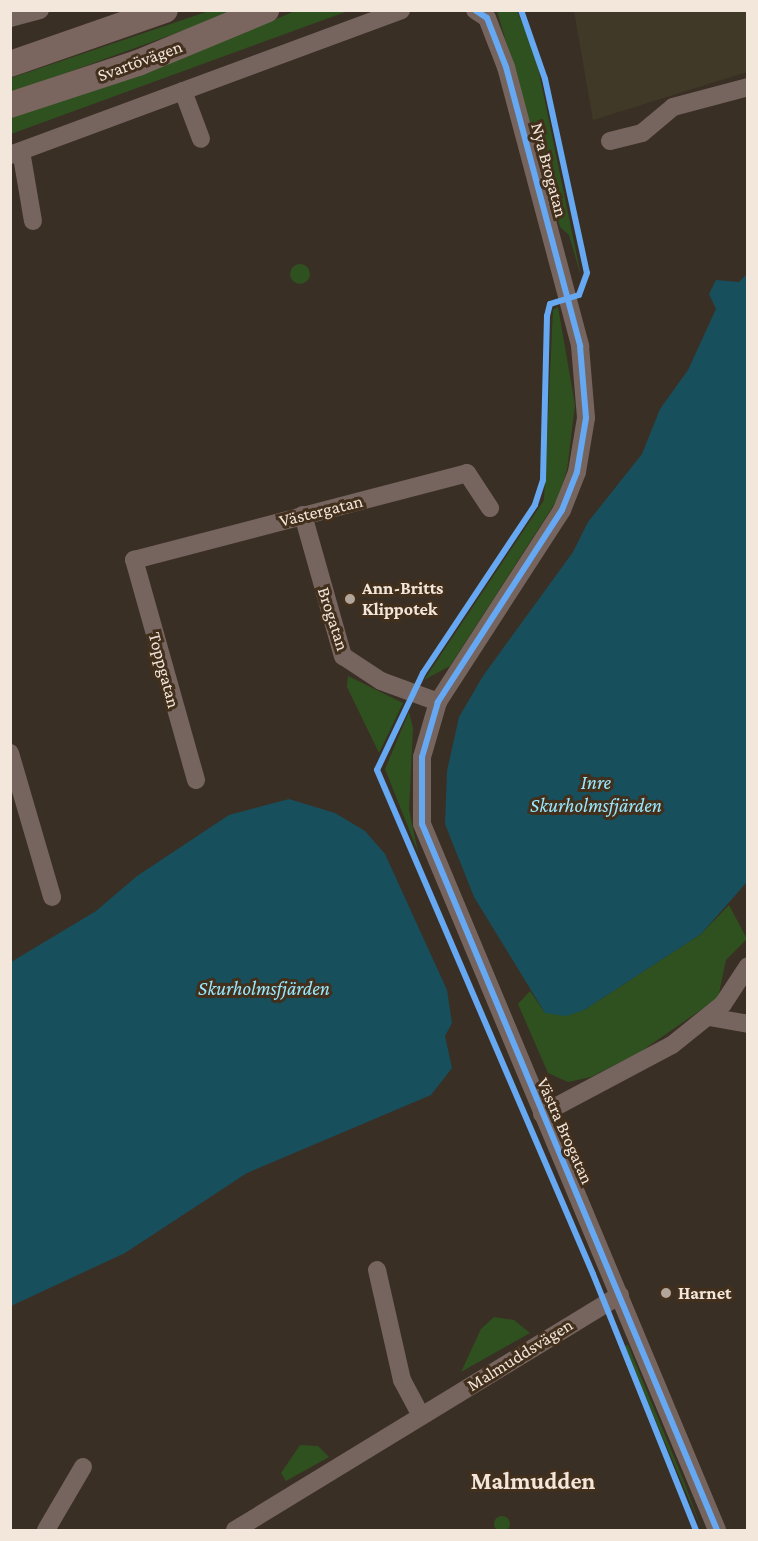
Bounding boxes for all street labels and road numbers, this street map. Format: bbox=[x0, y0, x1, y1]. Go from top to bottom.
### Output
street label: Svartövägen bbox=[95, 36, 185, 86]
street label: Nya Brogatan bbox=[526, 120, 572, 220]
street label: Västergatan bbox=[277, 490, 365, 532]
street label: Brogatan bbox=[313, 584, 353, 654]
street label: Toppgatan bbox=[144, 630, 184, 710]
street label: Västra Brogatan bbox=[532, 1074, 598, 1188]
street label: Malmuddsvägen bbox=[463, 1314, 577, 1396]

